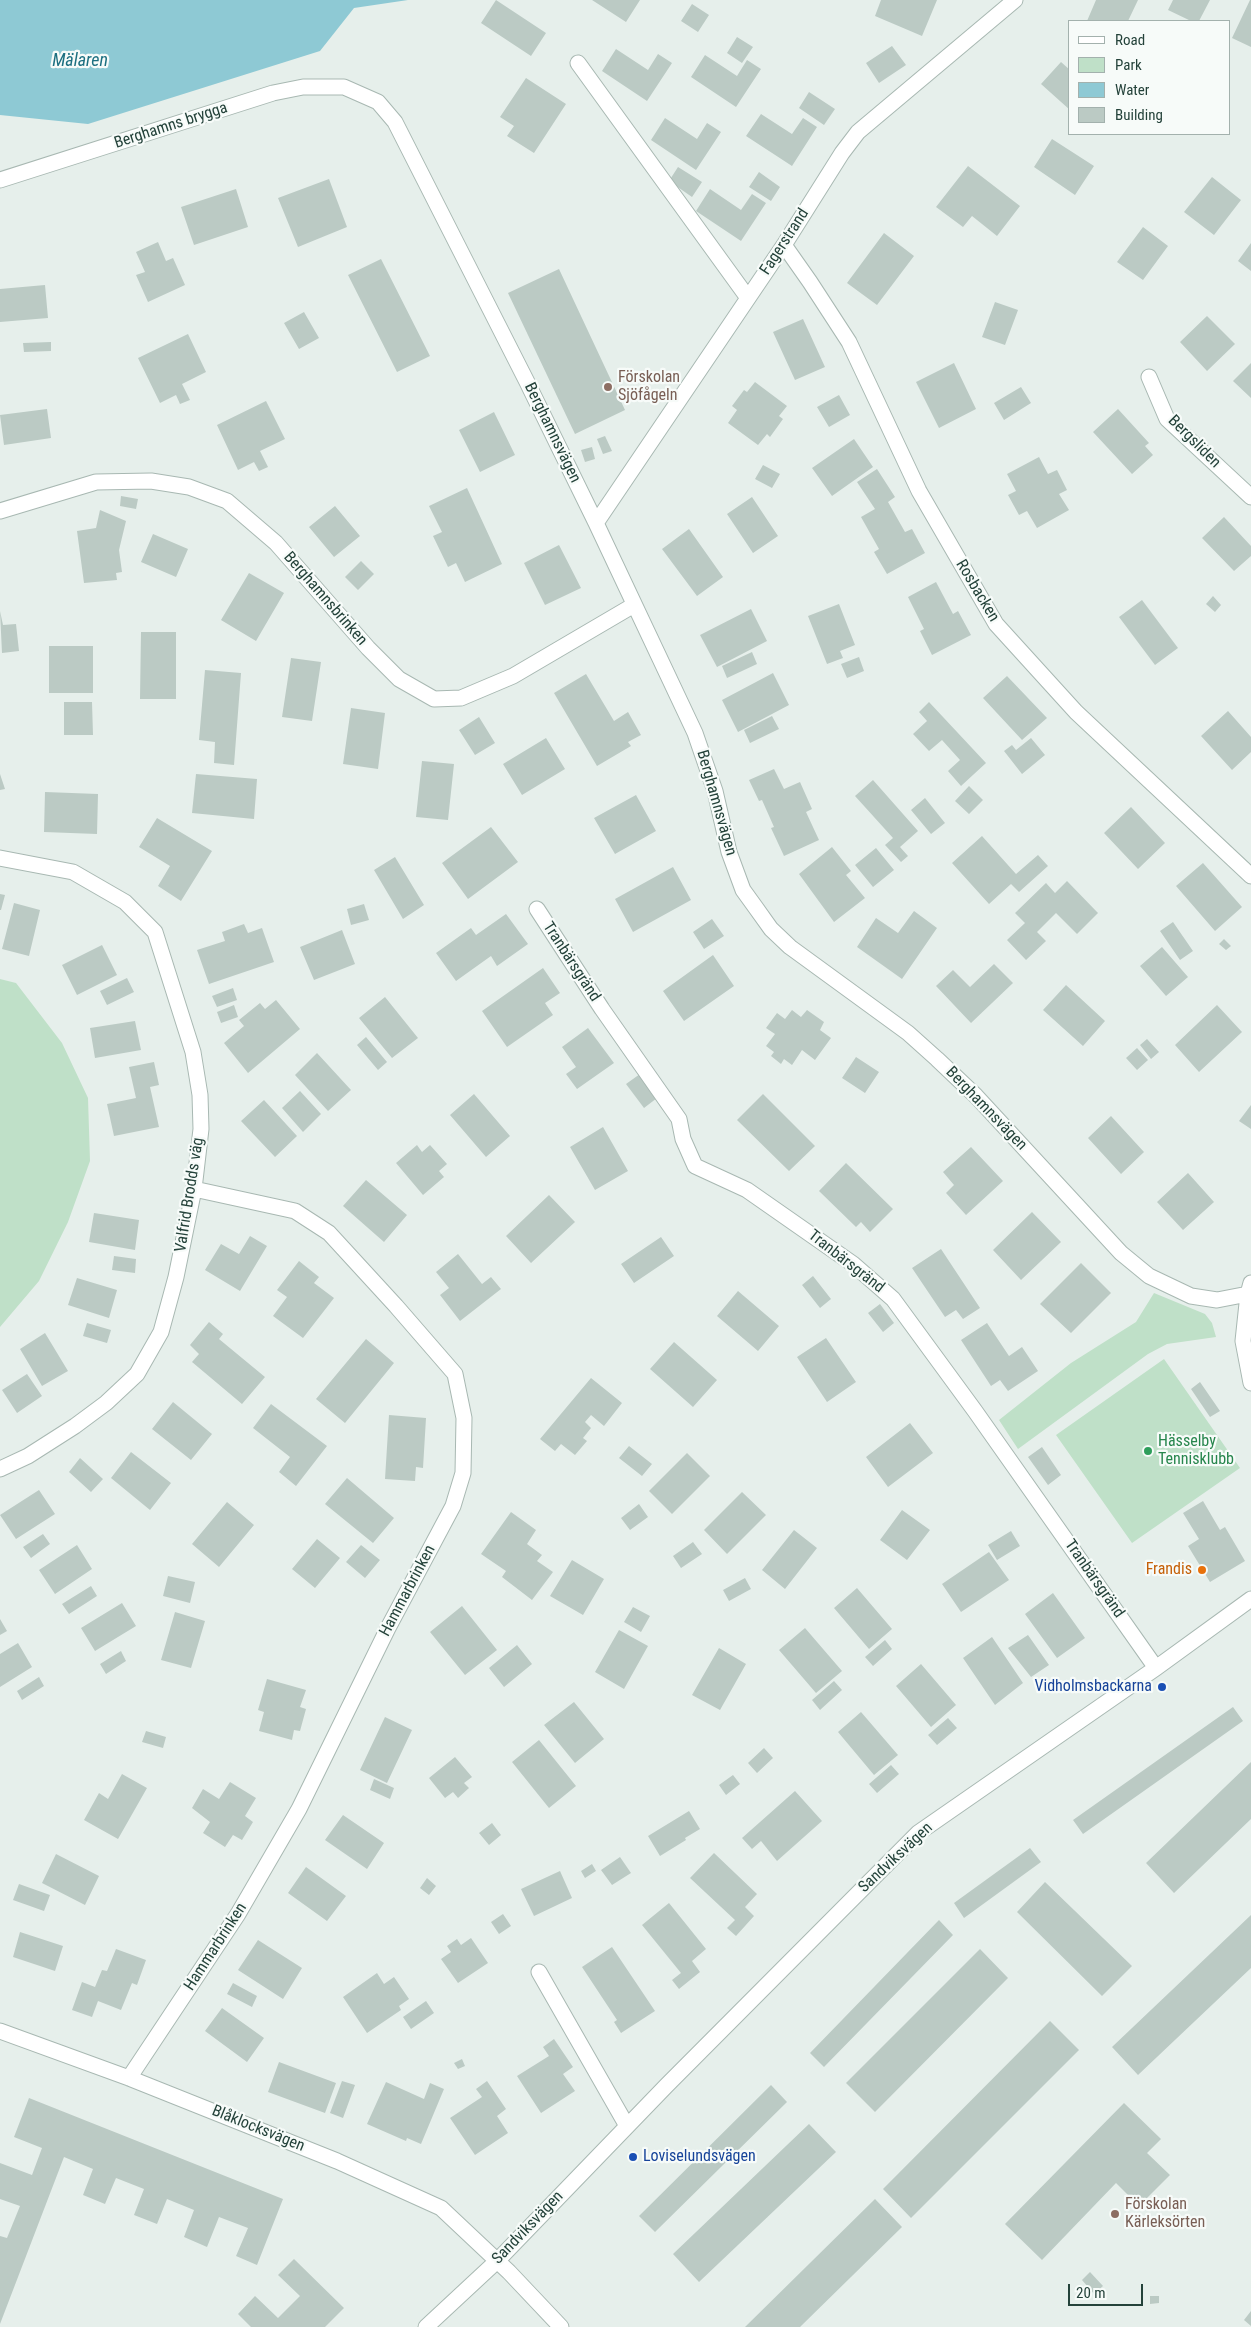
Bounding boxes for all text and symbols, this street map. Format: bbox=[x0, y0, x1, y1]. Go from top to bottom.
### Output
legend bbox=[1068, 20, 1231, 135]
text: Road bbox=[1115, 31, 1145, 49]
water label: Mälaren bbox=[52, 50, 108, 72]
text: Park bbox=[1115, 56, 1142, 74]
text: Water bbox=[1115, 81, 1149, 99]
street label: Berghamns brygga bbox=[112, 99, 230, 153]
text: Building bbox=[1115, 106, 1163, 124]
street label: Fagerstrand bbox=[756, 205, 814, 279]
place label: Förskolan Sjöfågeln bbox=[618, 368, 680, 406]
street label: Berghamnsvägen bbox=[520, 380, 584, 486]
marker: Förskolan Sjöfågeln bbox=[602, 381, 614, 393]
street label: Bergsliden bbox=[1164, 412, 1224, 472]
street label: Berghamnsbrinken bbox=[279, 548, 371, 650]
street label: Rosbacken bbox=[951, 556, 1003, 626]
street label: Berghamnsvägen bbox=[692, 748, 740, 858]
street label: Tranbärsgränd bbox=[538, 919, 604, 1005]
street label: Berghamnsvägen bbox=[941, 1063, 1031, 1155]
street label: Valfrid Brodds väg bbox=[171, 1136, 209, 1254]
street label: Tranbärsgränd bbox=[804, 1226, 888, 1298]
place label: Hässelby Tennisklubb bbox=[1158, 1432, 1234, 1470]
marker: Hässelby Tennisklubb bbox=[1142, 1445, 1154, 1457]
street label: Tranbärsgränd bbox=[1060, 1536, 1128, 1622]
street label: Hammarbrinken bbox=[376, 1542, 440, 1640]
place label: Frandis bbox=[1146, 1560, 1192, 1580]
marker: Frandis bbox=[1196, 1564, 1208, 1576]
place label: Vidholmsbackarna bbox=[1035, 1677, 1152, 1697]
marker: Vidholmsbackarna bbox=[1156, 1681, 1168, 1693]
street label: Sandviksvägen bbox=[855, 1819, 937, 1897]
street label: Hammarbrinken bbox=[181, 1900, 251, 1994]
street label: Blåklocksvägen bbox=[209, 2102, 307, 2156]
place label: Loviselundsvägen bbox=[643, 2147, 756, 2167]
marker: Loviselundsvägen bbox=[627, 2151, 639, 2163]
street label: Sandviksvägen bbox=[488, 2187, 568, 2269]
place label: Förskolan Kärleksörten bbox=[1125, 2195, 1205, 2233]
marker: Förskolan Kärleksörten bbox=[1109, 2208, 1121, 2220]
scale bar bbox=[1071, 2274, 1146, 2306]
text: 20 m bbox=[1076, 2284, 1106, 2302]

